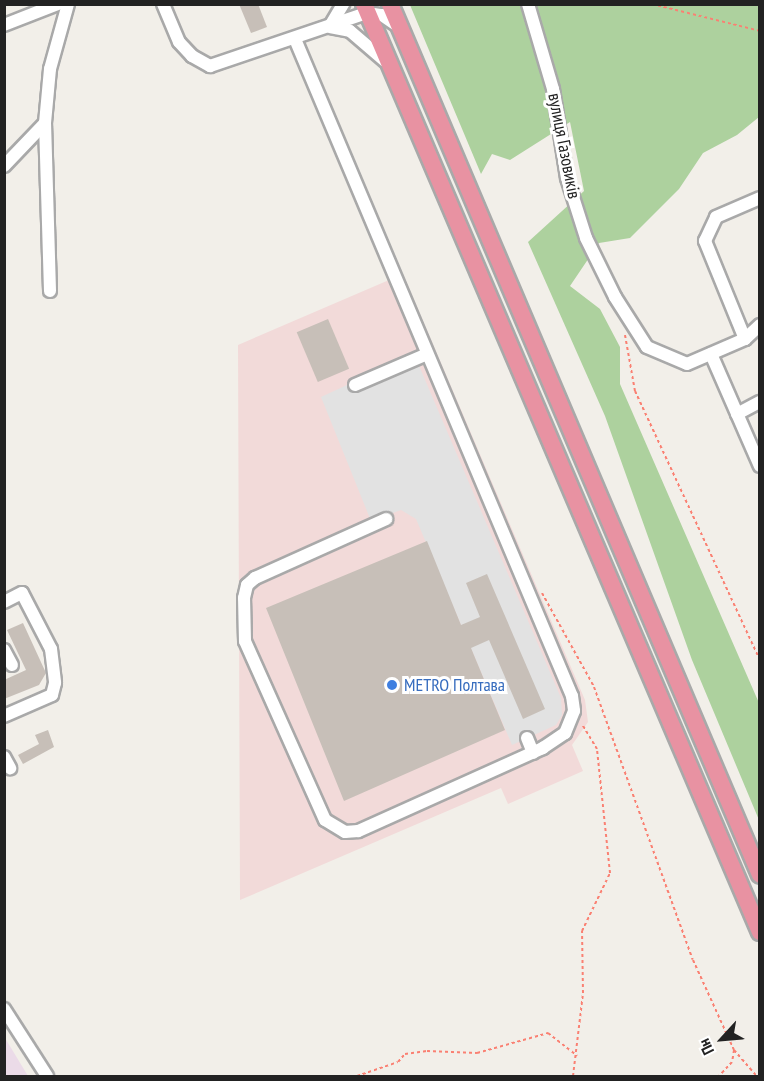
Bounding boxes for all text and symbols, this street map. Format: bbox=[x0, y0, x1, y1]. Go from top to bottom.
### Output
street label: вулиця Газовиків bbox=[543, 91, 585, 201]
place label: METRO Полтава bbox=[404, 674, 505, 696]
marker: METRO Полтава bbox=[385, 678, 399, 692]
north arrow bbox=[692, 1009, 752, 1069]
text: Пн bbox=[693, 1036, 718, 1058]

